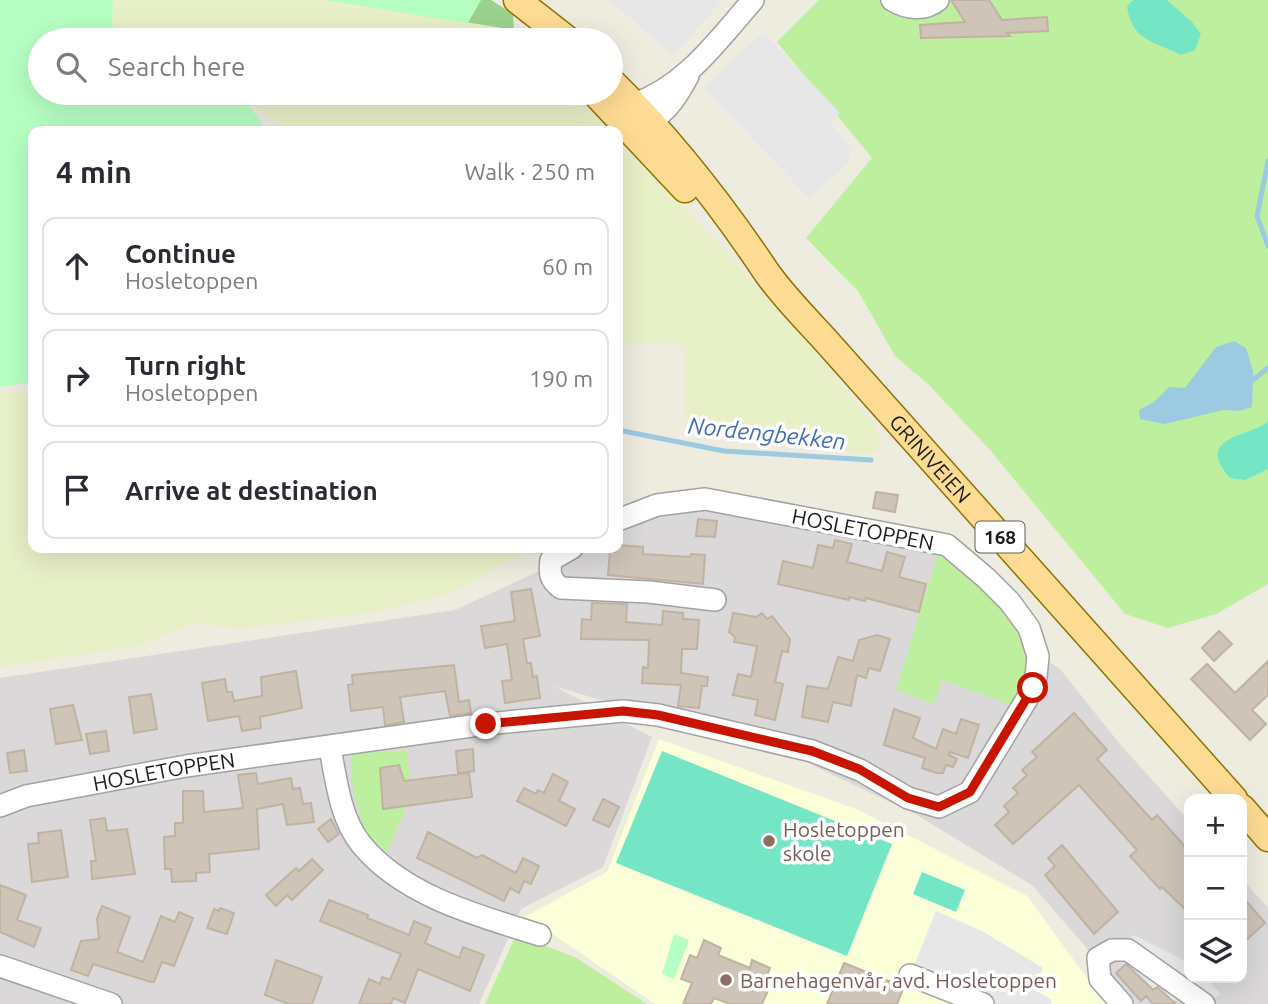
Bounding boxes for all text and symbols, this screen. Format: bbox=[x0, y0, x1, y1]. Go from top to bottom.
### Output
search box bbox=[28, 28, 623, 105]
icon: search bbox=[52, 48, 90, 86]
text: Search here bbox=[108, 52, 245, 81]
text: 4 min bbox=[56, 155, 132, 189]
text: Walk · 250 m bbox=[464, 159, 595, 184]
text: Continue bbox=[125, 239, 236, 268]
icon: ahead bbox=[58, 247, 96, 285]
text: 60 m bbox=[542, 254, 593, 279]
text: Hosletoppen bbox=[125, 268, 258, 293]
text: Turn right bbox=[125, 351, 246, 380]
icon: right bbox=[58, 359, 96, 397]
text: 190 m bbox=[529, 366, 593, 391]
text: Hosletoppen bbox=[125, 380, 258, 405]
street label: GRINIVEIEN bbox=[885, 409, 976, 507]
water label: Nordengbekken bbox=[687, 412, 847, 454]
icon: arrive bbox=[58, 471, 96, 509]
text: Arrive at destination bbox=[125, 476, 378, 505]
street label: HOSLETOPPEN bbox=[790, 503, 936, 555]
road number: 168 bbox=[976, 522, 1024, 552]
route start bbox=[1017, 672, 1048, 703]
route end bbox=[470, 708, 501, 739]
street label: HOSLETOPPEN bbox=[91, 747, 237, 795]
map controls bbox=[1184, 794, 1247, 983]
button: + bbox=[1184, 794, 1247, 857]
place label: Hosletoppen skole bbox=[783, 817, 905, 865]
marker: Hosletoppen skole bbox=[761, 833, 777, 849]
button: − bbox=[1184, 857, 1247, 920]
button: layers bbox=[1184, 920, 1247, 983]
place label: Barnehagenvår, avd. Hosletoppen bbox=[740, 968, 1057, 992]
marker: Barnehagenvår, avd. Hosletoppen bbox=[718, 972, 734, 988]

